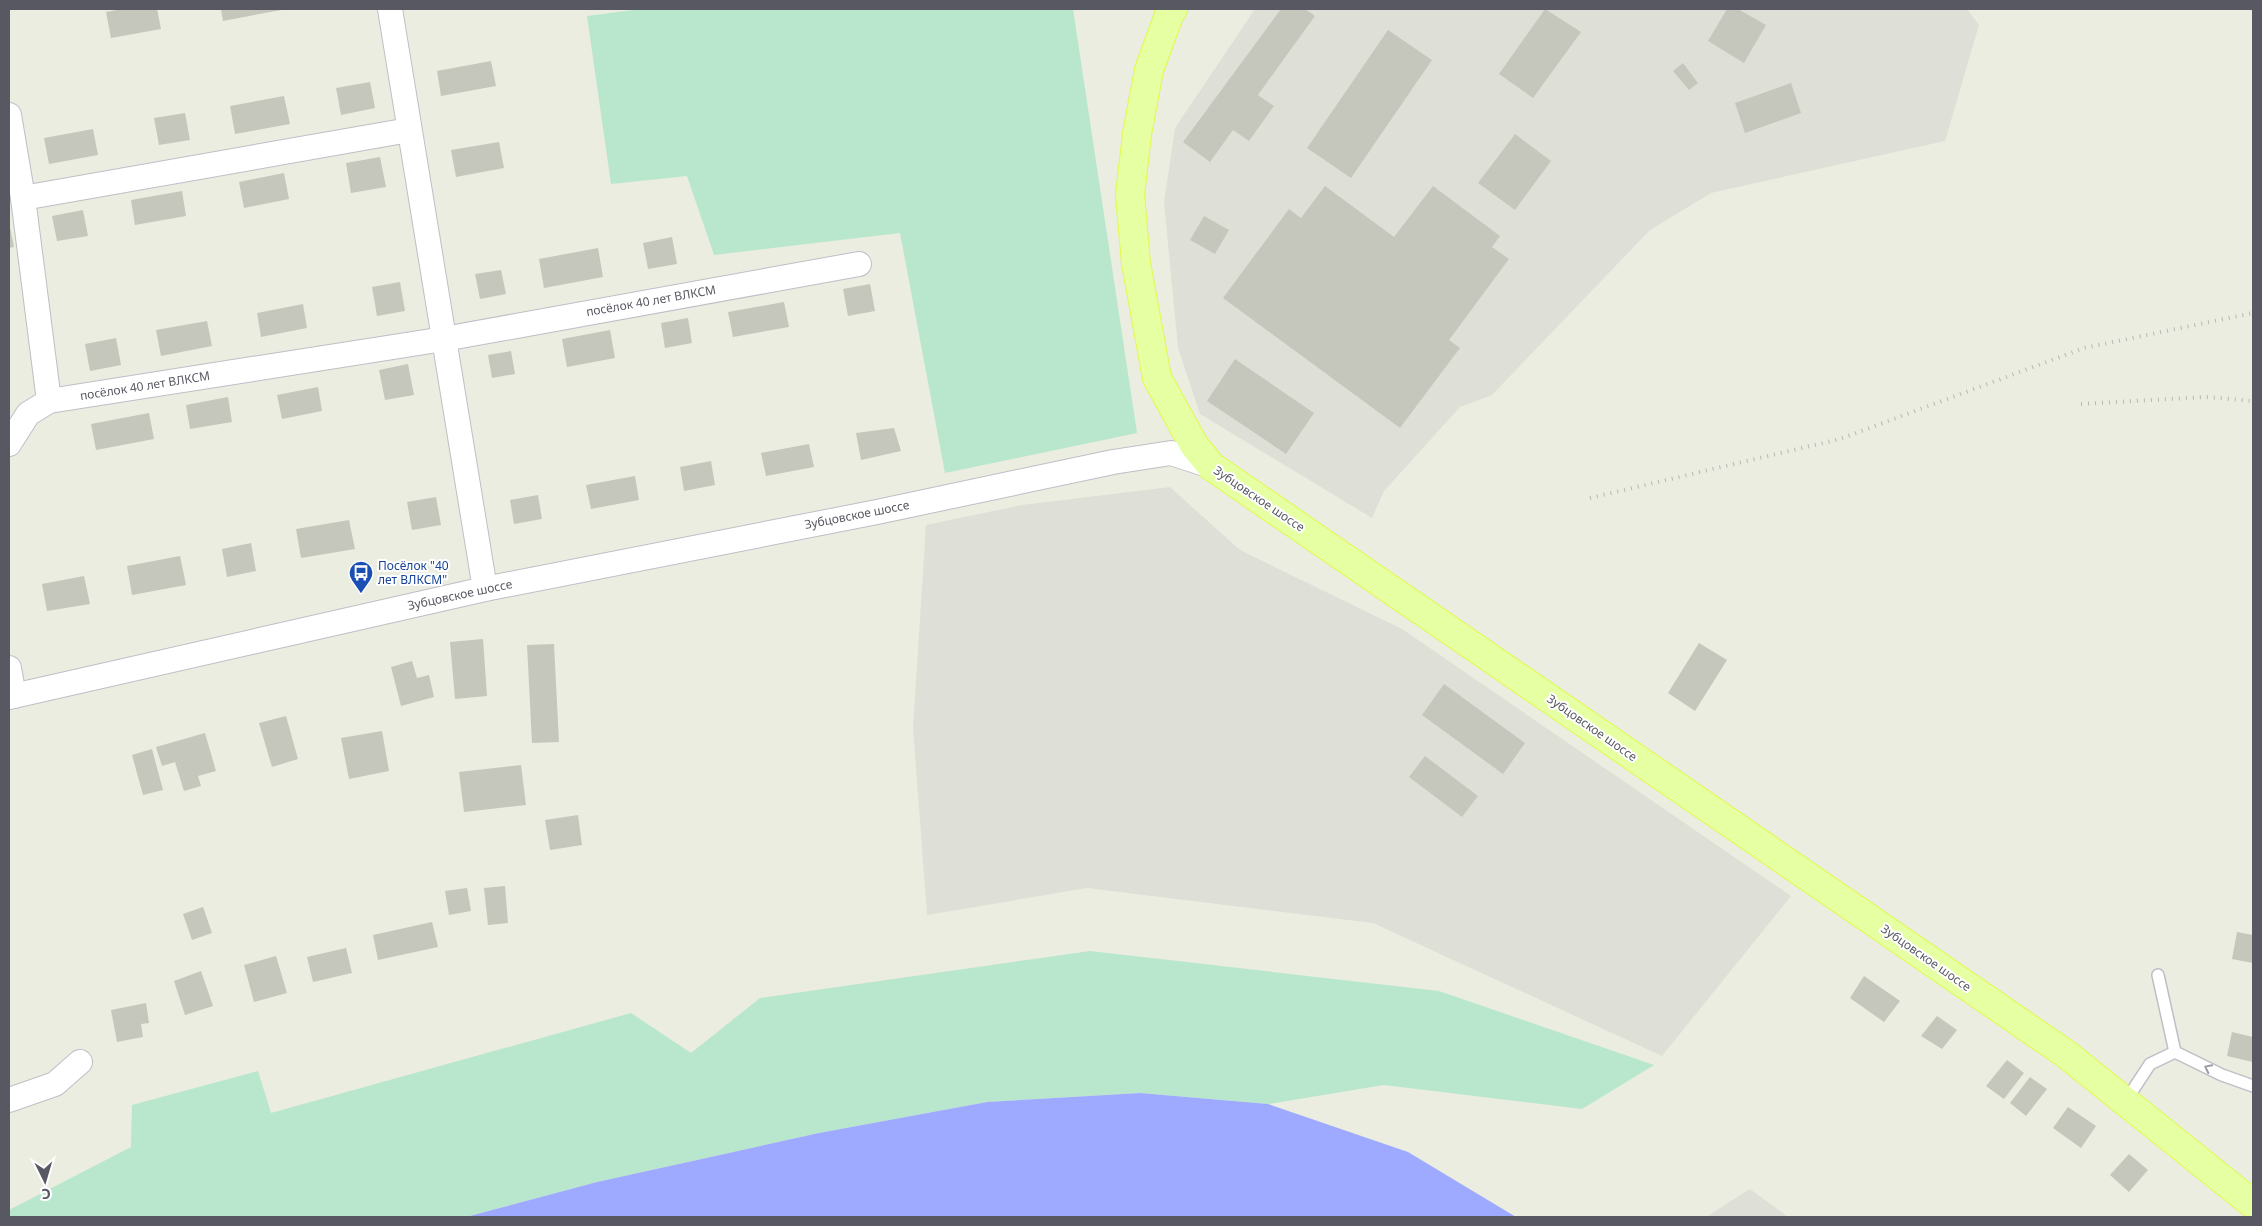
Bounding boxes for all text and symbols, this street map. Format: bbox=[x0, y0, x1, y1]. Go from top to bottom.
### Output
street label: посёлок 40 лет ВЛКСМ bbox=[585, 281, 717, 320]
street label: посёлок 40 лет ВЛКСМ bbox=[79, 367, 211, 404]
street label: Зубцовское шоссе bbox=[1210, 462, 1308, 536]
street label: Зубцовское шоссе bbox=[803, 496, 911, 533]
place label: Посёлок "40 лет ВЛКСМ" bbox=[378, 557, 449, 588]
bus stop icon: Посёлок "40 лет ВЛКСМ" bbox=[348, 560, 374, 594]
street label: Зубцовское шоссе bbox=[406, 575, 514, 614]
street label: Зубцовское шоссе bbox=[1544, 690, 1641, 765]
street label: Зубцовское шоссе bbox=[1878, 920, 1975, 995]
one-way arrow bbox=[2204, 1064, 2213, 1074]
north arrow bbox=[20, 1156, 70, 1206]
text: С bbox=[41, 1185, 52, 1204]

